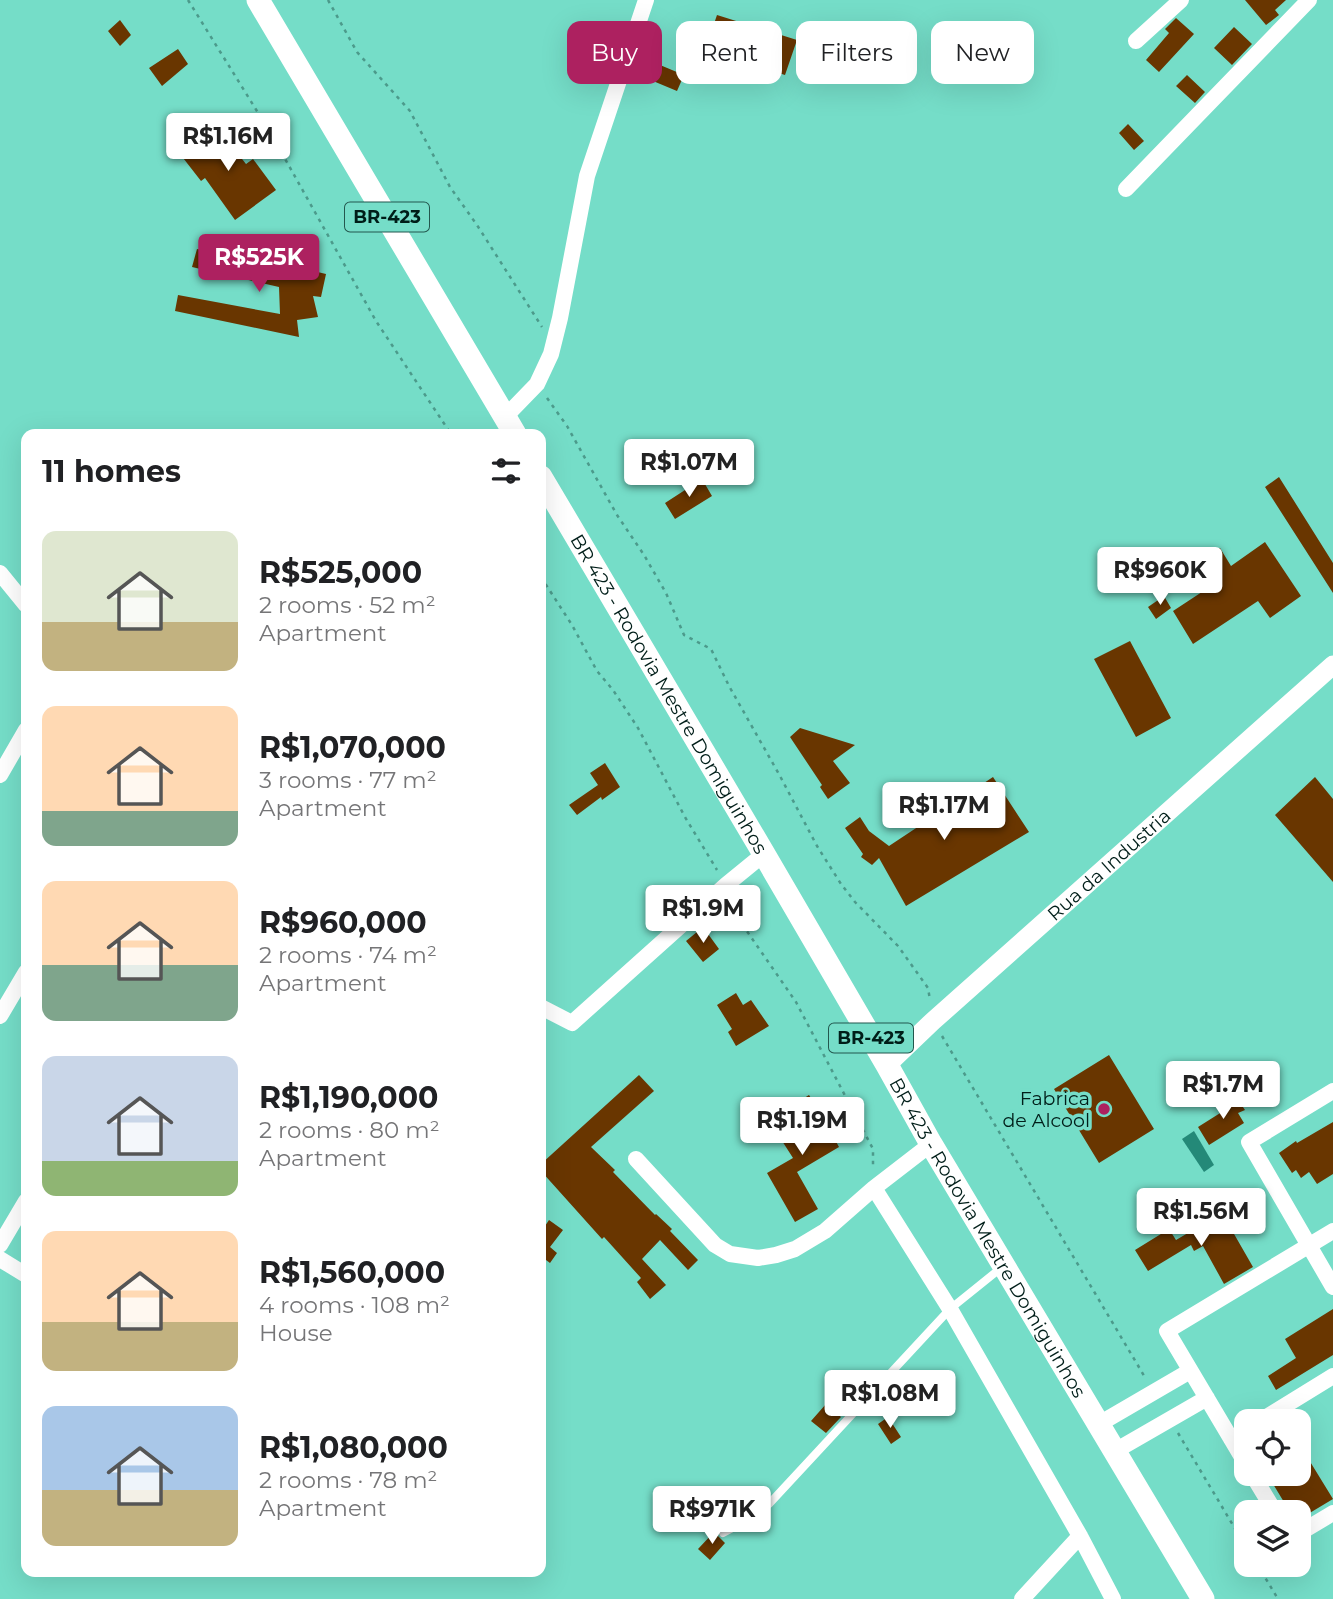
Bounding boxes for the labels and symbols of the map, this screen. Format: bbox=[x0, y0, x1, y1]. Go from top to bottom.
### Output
pin: R$1.16M bbox=[163, 114, 293, 173]
road number: BR-423 bbox=[345, 202, 429, 232]
pin: R$525K bbox=[202, 234, 316, 294]
pin: R$1.07M bbox=[624, 440, 754, 499]
street label: BR 423 - Rodovia Mestre Domiguinhos bbox=[565, 530, 772, 858]
pin: R$960K bbox=[1103, 548, 1217, 607]
pin: R$1.17M bbox=[879, 782, 1009, 842]
street label: Rua da Industria bbox=[1043, 804, 1175, 926]
pin: R$1.9M bbox=[646, 886, 760, 945]
road number: BR-423 bbox=[829, 1023, 913, 1052]
pin: R$1.7M bbox=[1166, 1062, 1280, 1121]
street label: BR 423 - Rodovia Mestre Domiguinhos bbox=[884, 1074, 1091, 1402]
place label: Fabrica de Alcool bbox=[1002, 1087, 1090, 1132]
pin: R$1.19M bbox=[737, 1098, 867, 1157]
marker: Fabrica de Alcool bbox=[1096, 1101, 1112, 1117]
pin: R$1.56M bbox=[1136, 1188, 1266, 1248]
pin: R$1.08M bbox=[825, 1370, 955, 1430]
pin: R$971K bbox=[655, 1486, 769, 1546]

